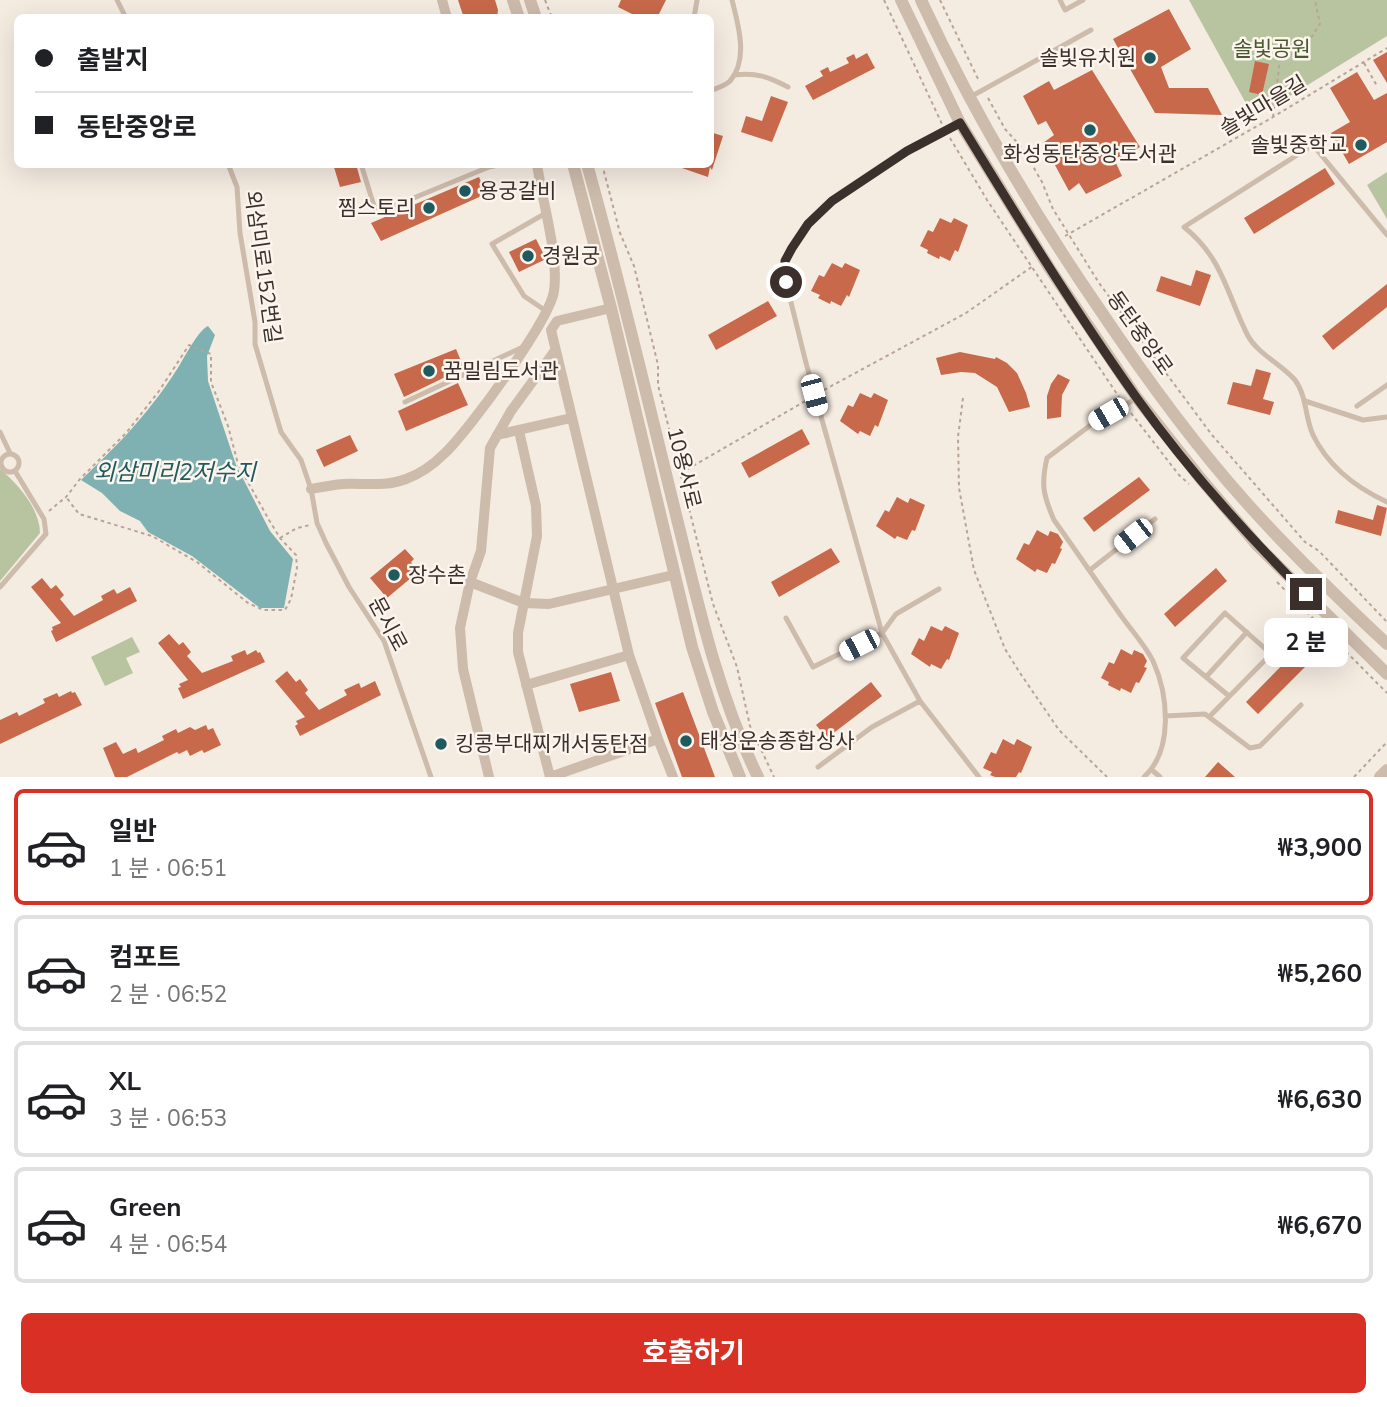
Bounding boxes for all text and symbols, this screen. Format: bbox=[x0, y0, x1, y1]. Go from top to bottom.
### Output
park label: 솔빛공원 bbox=[1233, 35, 1311, 63]
text: 출발지 bbox=[77, 43, 149, 78]
place label: 솔빛유치원 bbox=[1039, 44, 1136, 72]
marker: 솔빛유치원 bbox=[1142, 50, 1158, 66]
street label: 솔빛마을길 bbox=[1214, 69, 1312, 143]
text: 동탄중앙로 bbox=[77, 110, 197, 145]
marker: 화성동탄중앙도서관 bbox=[1082, 122, 1098, 138]
place label: 솔빛중학교 bbox=[1250, 131, 1347, 159]
marker: 솔빛중학교 bbox=[1353, 137, 1369, 153]
place label: 화성동탄중앙도서관 bbox=[1003, 140, 1177, 168]
place label: 용궁갈비 bbox=[479, 177, 556, 205]
marker: 용궁갈비 bbox=[457, 183, 473, 199]
street label: 외삼미로152번길 bbox=[238, 189, 288, 345]
place label: 찜스토리 bbox=[338, 194, 415, 222]
marker: 찜스토리 bbox=[421, 200, 437, 216]
place label: 경원궁 bbox=[542, 242, 600, 270]
marker: 경원궁 bbox=[520, 248, 536, 264]
route start bbox=[770, 266, 802, 298]
street label: 동탄중앙로 bbox=[1101, 285, 1179, 381]
place label: 꿈밀림도서관 bbox=[443, 357, 559, 385]
marker: 꿈밀림도서관 bbox=[421, 363, 437, 379]
car bbox=[799, 372, 830, 418]
car bbox=[1085, 394, 1132, 434]
street label: 10용사로 bbox=[660, 424, 708, 512]
water label: 외삼미리2저수지 bbox=[94, 457, 258, 488]
car bbox=[1110, 515, 1157, 557]
place label: 장수촌 bbox=[408, 561, 466, 589]
marker: 장수촌 bbox=[386, 567, 402, 583]
route end bbox=[1290, 578, 1322, 610]
street label: 문시로 bbox=[362, 592, 414, 656]
callout: 2 분 bbox=[1264, 618, 1348, 668]
car bbox=[836, 626, 883, 664]
text: 2 분 bbox=[1285, 627, 1327, 658]
place label: 태성운송종합상사 bbox=[700, 727, 855, 755]
place label: 킹콩부대찌개서동탄점 bbox=[455, 730, 648, 758]
marker: 태성운송종합상사 bbox=[678, 733, 694, 749]
marker: 킹콩부대찌개서동탄점 bbox=[433, 736, 449, 752]
text: 일반 bbox=[109, 814, 157, 849]
icon: car bbox=[25, 816, 88, 879]
text: ₩3,900 bbox=[1278, 830, 1362, 865]
text: 1 분 · 06:51 bbox=[109, 853, 227, 884]
text: 컴포트 bbox=[109, 940, 181, 975]
icon: car bbox=[25, 942, 88, 1005]
text: ₩5,260 bbox=[1278, 956, 1362, 991]
text: 2 분 · 06:52 bbox=[109, 979, 227, 1010]
text: XL bbox=[109, 1064, 141, 1099]
icon: car bbox=[25, 1068, 88, 1131]
text: ₩6,630 bbox=[1278, 1082, 1362, 1117]
text: 3 분 · 06:53 bbox=[109, 1103, 227, 1134]
text: Green bbox=[109, 1190, 182, 1225]
icon: car bbox=[25, 1194, 88, 1257]
text: ₩6,670 bbox=[1278, 1208, 1362, 1243]
text: 4 분 · 06:54 bbox=[109, 1229, 227, 1260]
button: 호출하기 bbox=[21, 1313, 1366, 1393]

